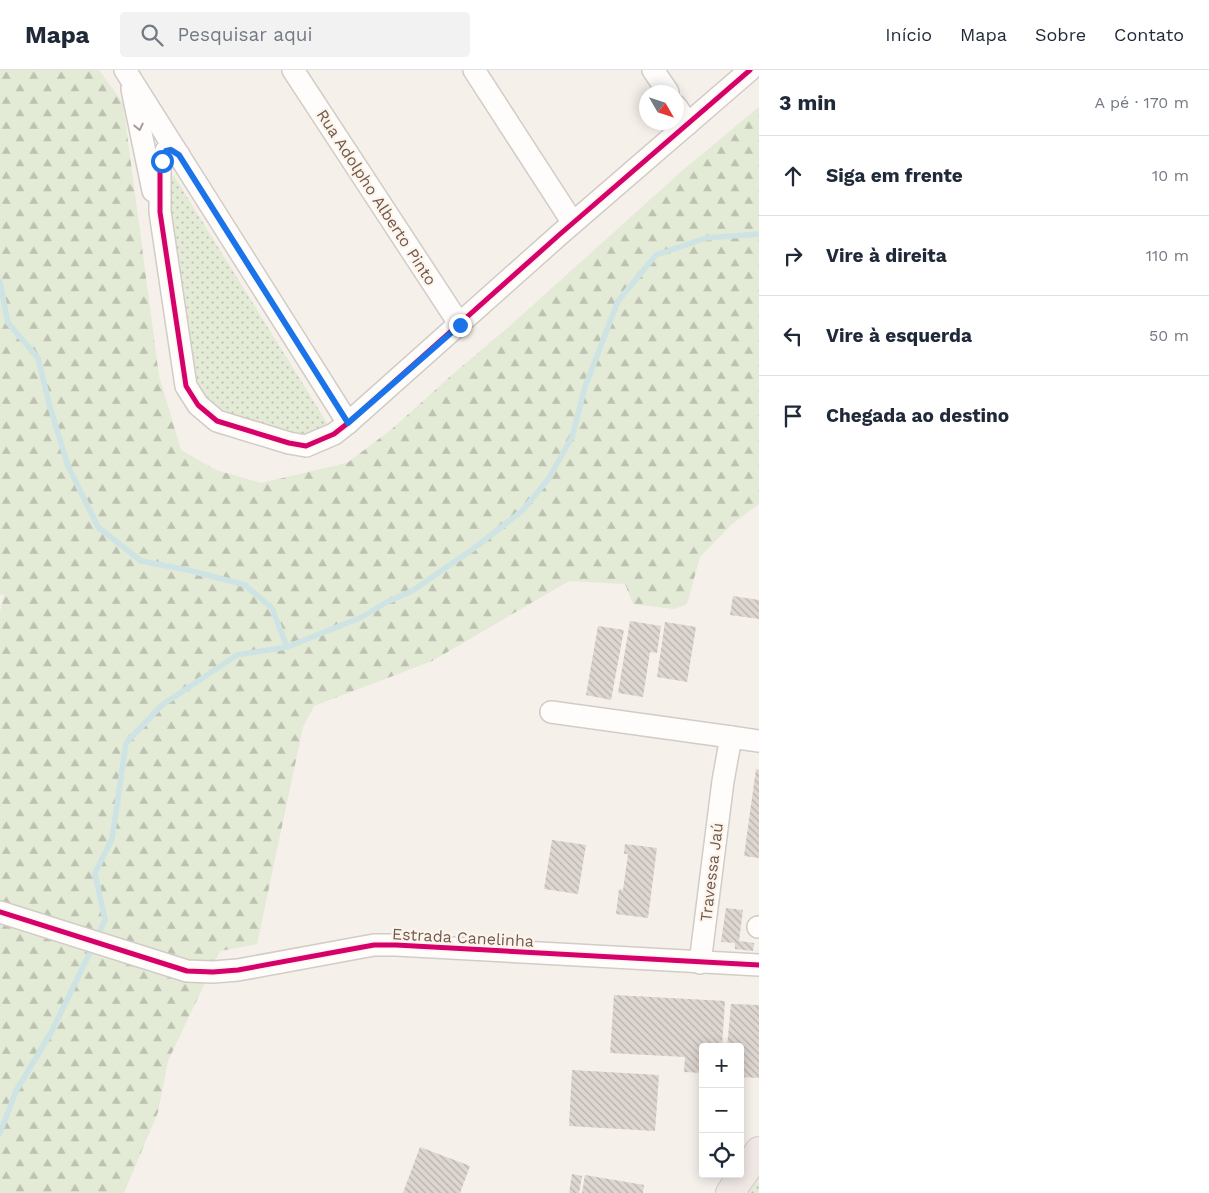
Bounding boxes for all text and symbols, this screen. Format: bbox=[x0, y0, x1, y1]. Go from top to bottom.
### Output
search box bbox=[120, 12, 470, 57]
text: Mapa bbox=[25, 21, 90, 49]
icon: search bbox=[138, 21, 166, 49]
text: Pesquisar aqui bbox=[178, 23, 313, 46]
text: Início bbox=[885, 24, 932, 45]
text: Mapa bbox=[960, 24, 1007, 45]
text: Sobre bbox=[1035, 24, 1086, 45]
text: Contato bbox=[1114, 24, 1184, 45]
north arrow bbox=[639, 85, 684, 130]
text: 3 min bbox=[779, 90, 836, 115]
text: A pé · 170 m bbox=[1095, 93, 1189, 112]
street label: Rua Adolpho Alberto Pinto bbox=[313, 106, 441, 289]
one-way arrow bbox=[133, 123, 144, 132]
route start bbox=[151, 150, 174, 173]
icon: ahead bbox=[779, 162, 807, 190]
text: Siga em frente bbox=[826, 164, 963, 187]
text: 10 m bbox=[1152, 166, 1189, 185]
icon: right bbox=[779, 242, 807, 270]
text: Vire à direita bbox=[826, 244, 947, 267]
text: 110 m bbox=[1146, 246, 1189, 265]
route end bbox=[449, 314, 472, 337]
icon: left bbox=[779, 322, 807, 350]
text: Vire à esquerda bbox=[826, 324, 972, 347]
text: 50 m bbox=[1149, 326, 1189, 345]
icon: arrive bbox=[779, 402, 807, 430]
text: Chegada ao destino bbox=[826, 404, 1009, 427]
street label: Travessa Jaú bbox=[696, 822, 727, 923]
street label: Estrada Canelinha bbox=[392, 924, 534, 951]
map controls bbox=[699, 1043, 744, 1178]
button: + bbox=[699, 1043, 744, 1088]
button: − bbox=[699, 1088, 744, 1133]
button: locate bbox=[699, 1133, 744, 1178]

